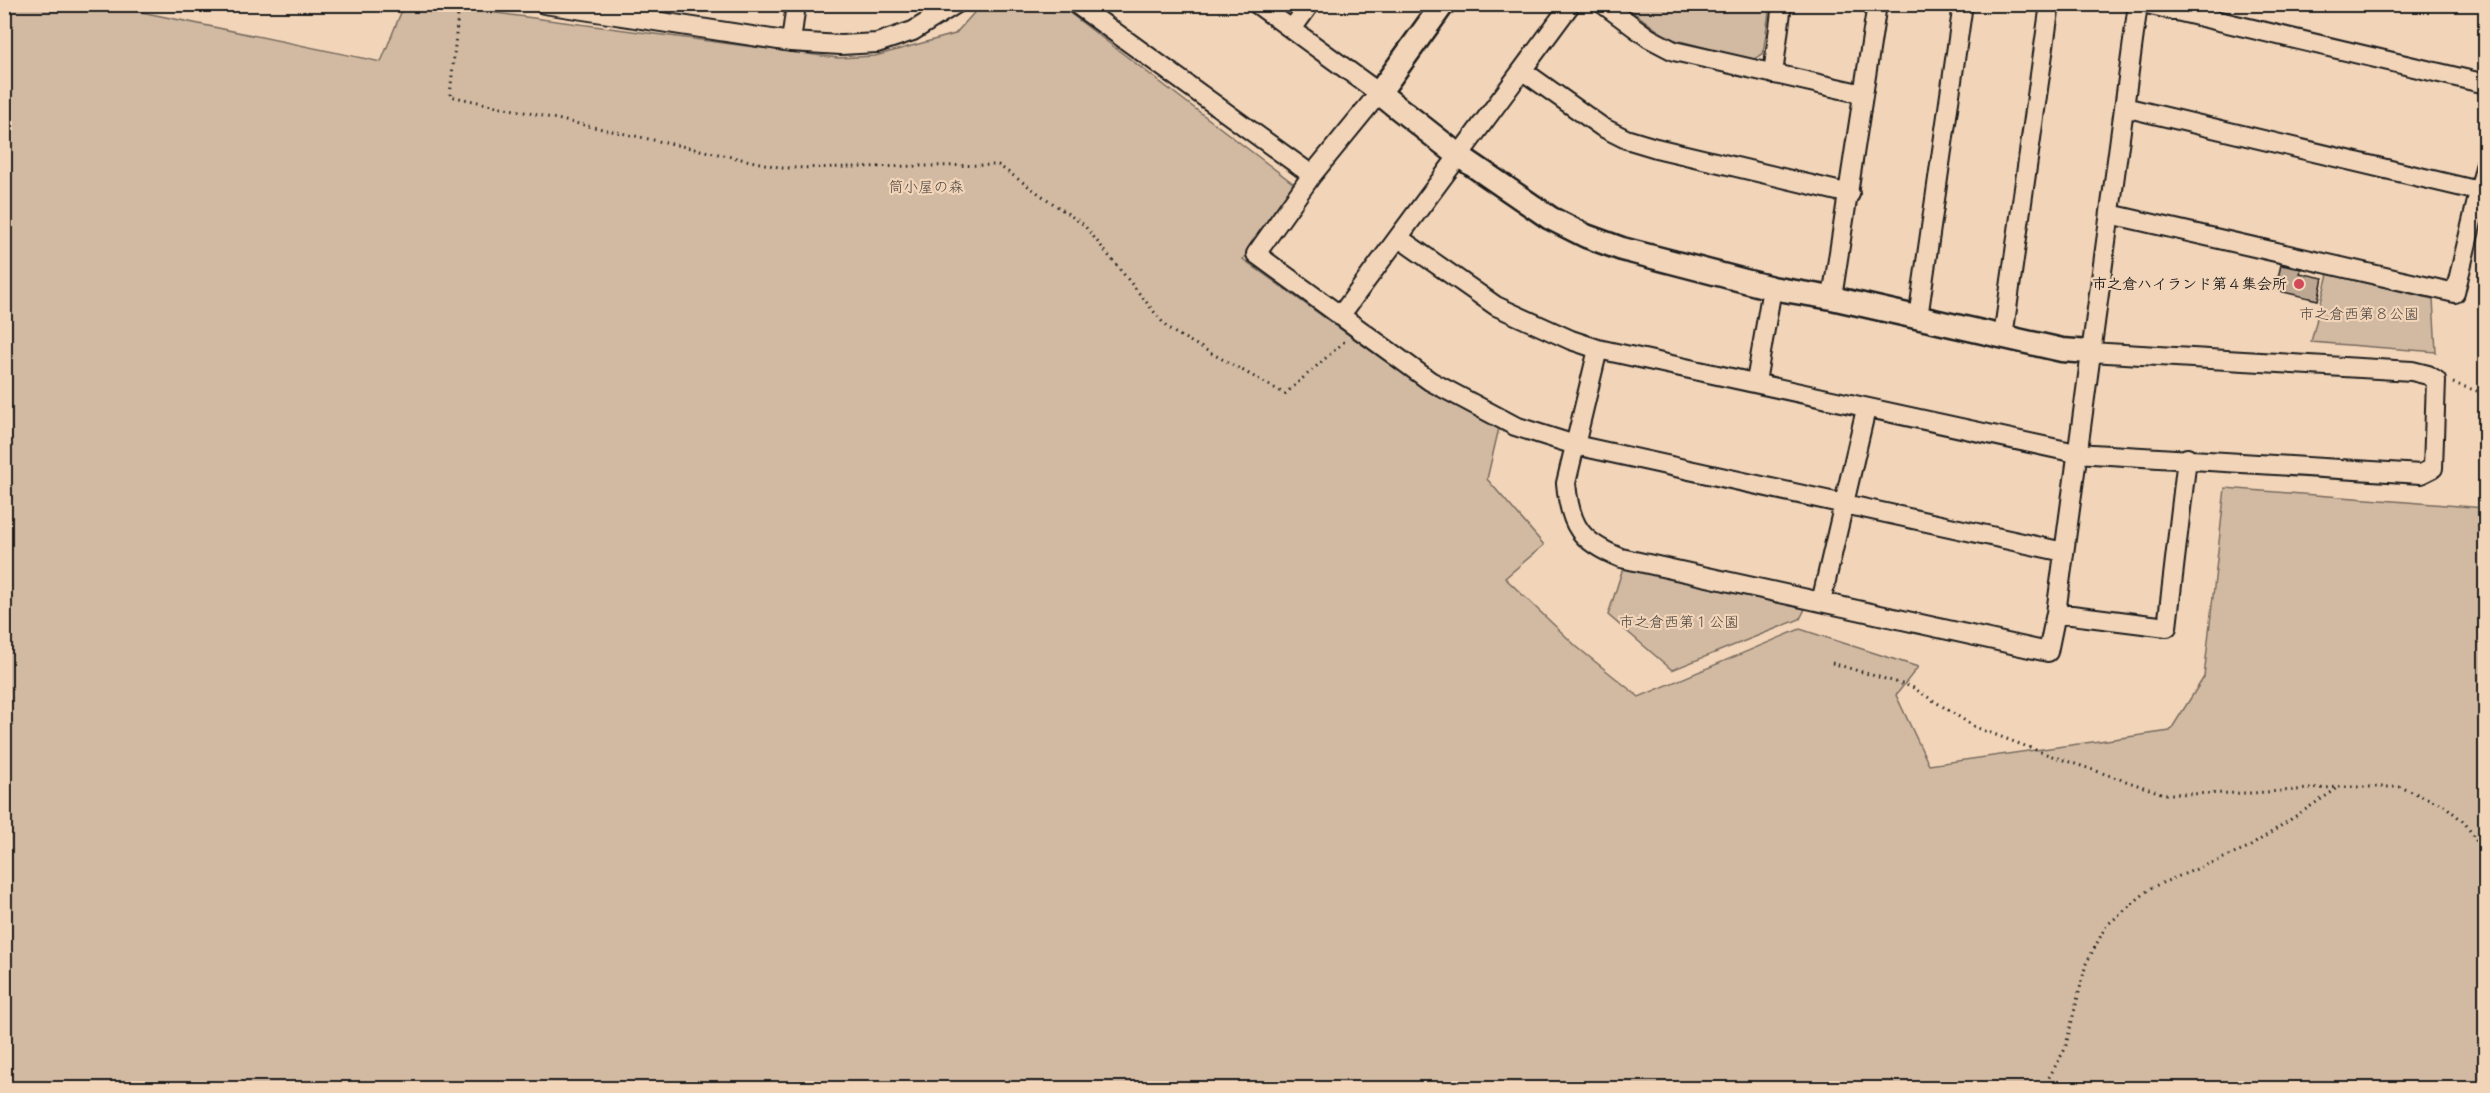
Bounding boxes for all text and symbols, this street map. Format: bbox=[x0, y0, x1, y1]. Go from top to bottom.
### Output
park label: 筒小屋の森 bbox=[888, 178, 964, 197]
place label: 市之倉ハイランド第４集会所 bbox=[2092, 275, 2287, 294]
marker: 市之倉ハイランド第４集会所 bbox=[2292, 277, 2306, 291]
park label: 市之倉西第８公園 bbox=[2299, 305, 2419, 324]
park label: 市之倉西第１公園 bbox=[1619, 613, 1739, 632]

